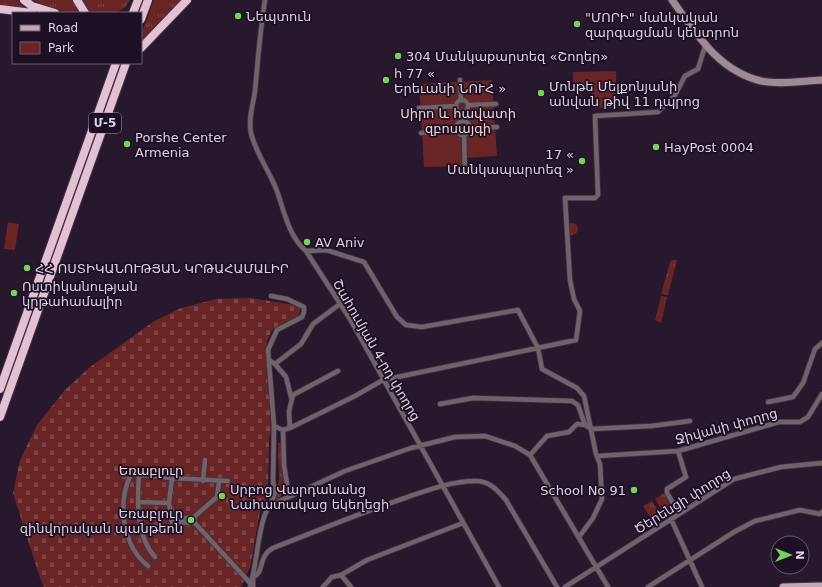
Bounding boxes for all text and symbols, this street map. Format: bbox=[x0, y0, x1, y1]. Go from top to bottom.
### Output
place label: Նեպտուն bbox=[246, 9, 311, 24]
place label: "ՄՈՐԻ" մանկական զարգացման կենտրոն bbox=[585, 10, 739, 40]
marker: Նեպտուն bbox=[233, 11, 243, 21]
legend bbox=[12, 12, 142, 64]
marker: "ՄՈՐԻ" մանկական զարգացման կենտրոն bbox=[572, 19, 582, 29]
text: Road bbox=[48, 21, 78, 35]
text: Park bbox=[48, 41, 74, 55]
place label: 304 Մանկաpարտեզ «Շողեր» bbox=[406, 49, 608, 64]
marker: 304 Մանկաpարտեզ «Շողեր» bbox=[393, 51, 403, 61]
place label: հ 77 « Երեւանի ՆՈՒՀ » bbox=[394, 66, 506, 96]
marker: հ 77 « Երեւանի ՆՈՒՀ » bbox=[381, 75, 391, 85]
place label: Մոնթե Մելքոնյանի անվան թիվ 11 դպրոց bbox=[549, 79, 700, 109]
marker: Մոնթե Մելքոնյանի անվան թիվ 11 դպրոց bbox=[536, 88, 546, 98]
park label: Սիրո և հավատի զբոսայգի bbox=[400, 106, 516, 136]
road number: Մ-5 bbox=[89, 113, 121, 133]
place label: Porshe Center Armenia bbox=[135, 130, 227, 160]
marker: Porshe Center Armenia bbox=[122, 139, 132, 149]
place label: HayPost 0004 bbox=[664, 140, 754, 155]
marker: HayPost 0004 bbox=[651, 142, 661, 152]
place label: 17 « Մանկապարտեզ » bbox=[447, 147, 574, 177]
marker: 17 « Մանկապարտեզ » bbox=[577, 156, 587, 166]
place label: AV Aniv bbox=[315, 235, 365, 250]
marker: AV Aniv bbox=[302, 237, 312, 247]
place label: ՀՀ ՈՍՏԻԿԱՆՈՒԹՅԱՆ ԿՐԹԱՀԱՄԱԼԻՐ bbox=[35, 261, 289, 276]
marker: ՀՀ ՈՍՏԻԿԱՆՈՒԹՅԱՆ ԿՐԹԱՀԱՄԱԼԻՐ bbox=[22, 263, 32, 273]
street label: Շահումյան 4-րդ փողոց bbox=[330, 277, 423, 424]
place label: Ոստիկանության կրթահամալիր bbox=[22, 279, 138, 309]
marker: Ոստիկանության կրթահամալիր bbox=[9, 288, 19, 298]
street label: Ջիվանի փողոց bbox=[673, 406, 779, 447]
park label: Եռաբլուր bbox=[119, 463, 183, 478]
street label: Ծերենցի փողոց bbox=[631, 466, 733, 537]
place label: Սրբոց Վարդանանց Նահատակաց եկեղեցի bbox=[230, 482, 389, 512]
place label: School No 91 bbox=[540, 483, 626, 498]
marker: School No 91 bbox=[629, 485, 639, 495]
marker: Սրբոց Վարդանանց Նահատակաց եկեղեցի bbox=[217, 491, 227, 501]
place label: Եռաբլուր զինվորական պանթեոն bbox=[20, 506, 183, 536]
marker: Եռաբլուր զինվորական պանթեոն bbox=[186, 515, 196, 525]
north arrow bbox=[770, 535, 810, 575]
text: N bbox=[793, 550, 806, 560]

